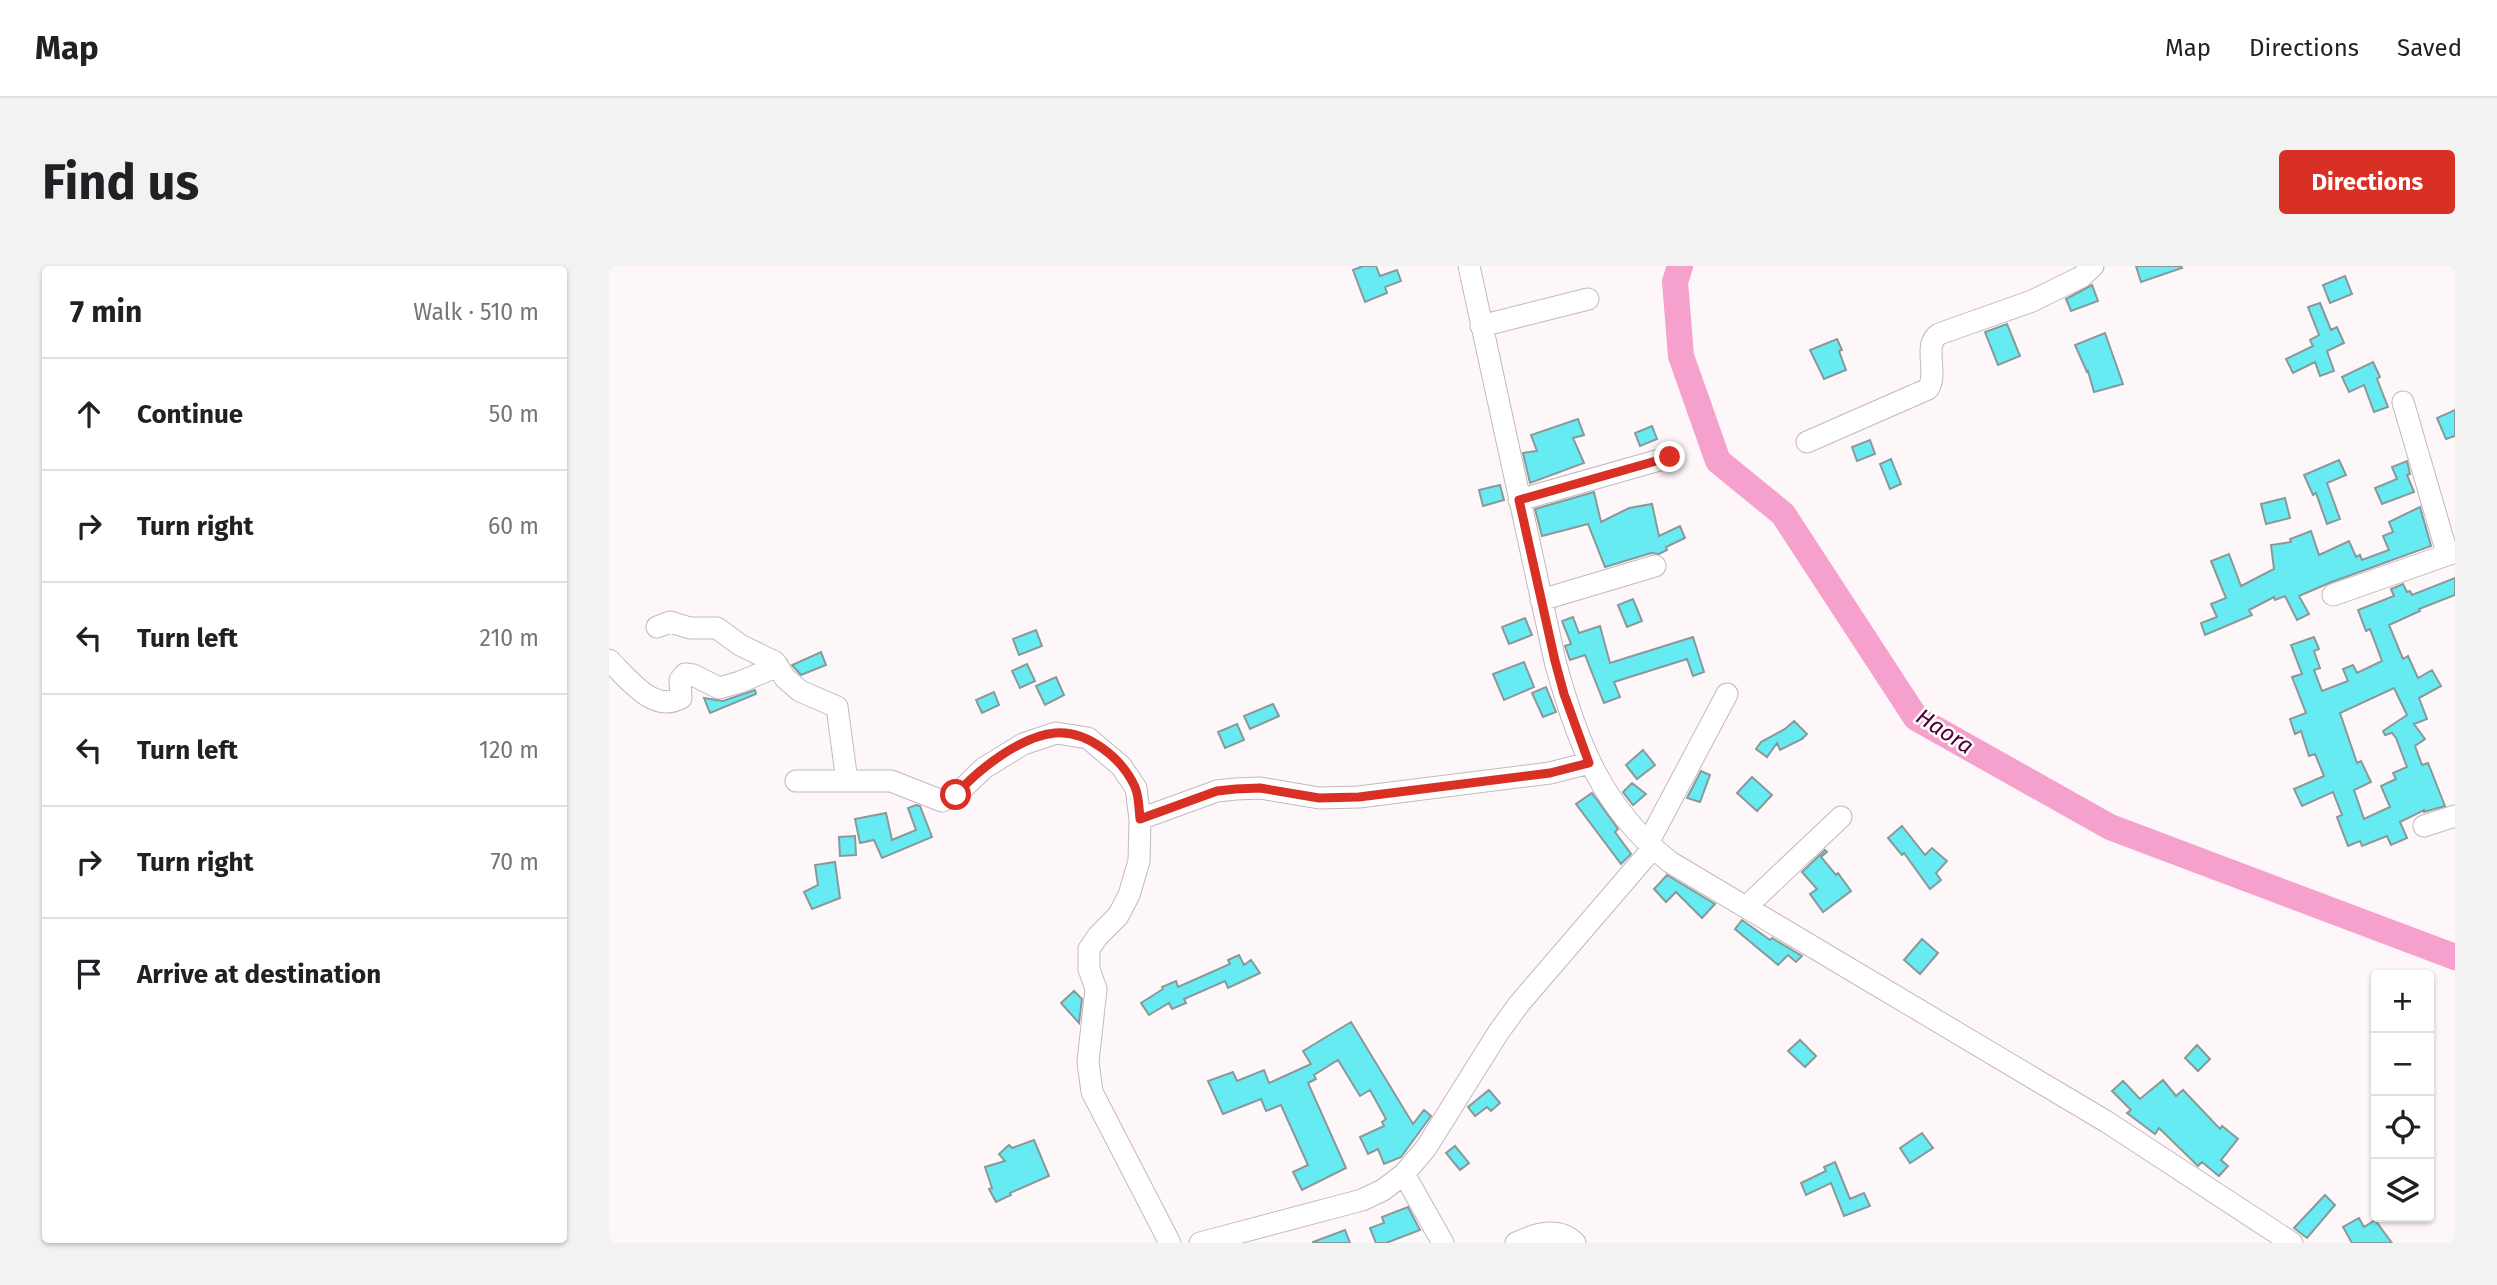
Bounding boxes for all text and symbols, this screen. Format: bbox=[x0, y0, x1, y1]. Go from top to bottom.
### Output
text: Map bbox=[35, 28, 99, 68]
text: Map bbox=[2165, 34, 2211, 62]
text: Directions bbox=[2249, 34, 2359, 62]
text: Saved bbox=[2397, 34, 2462, 62]
button: Directions bbox=[2279, 150, 2455, 214]
text: Find us bbox=[42, 153, 199, 212]
text: 7 min bbox=[70, 294, 142, 330]
text: Walk · 510 m bbox=[413, 298, 539, 326]
icon: ahead bbox=[70, 395, 108, 433]
text: Continue bbox=[137, 399, 243, 430]
text: 50 m bbox=[489, 400, 539, 428]
route end bbox=[1654, 441, 1685, 472]
icon: right bbox=[70, 507, 108, 545]
text: Turn right bbox=[137, 511, 254, 542]
text: 60 m bbox=[488, 512, 539, 540]
icon: left bbox=[70, 619, 108, 657]
text: Turn left bbox=[137, 623, 238, 654]
text: 210 m bbox=[480, 624, 539, 652]
water label: Haora bbox=[1911, 702, 1979, 760]
icon: left bbox=[70, 731, 108, 769]
text: Turn left bbox=[137, 735, 238, 766]
text: 120 m bbox=[479, 736, 539, 764]
route start bbox=[940, 779, 971, 810]
icon: right bbox=[70, 843, 108, 881]
text: Turn right bbox=[137, 847, 254, 878]
text: 70 m bbox=[490, 848, 539, 876]
icon: arrive bbox=[70, 955, 108, 993]
text: Arrive at destination bbox=[137, 959, 381, 990]
map controls bbox=[2371, 970, 2434, 1222]
button: + bbox=[2371, 970, 2434, 1033]
button: − bbox=[2371, 1033, 2434, 1096]
button: locate bbox=[2371, 1096, 2434, 1159]
button: layers bbox=[2371, 1159, 2434, 1222]

